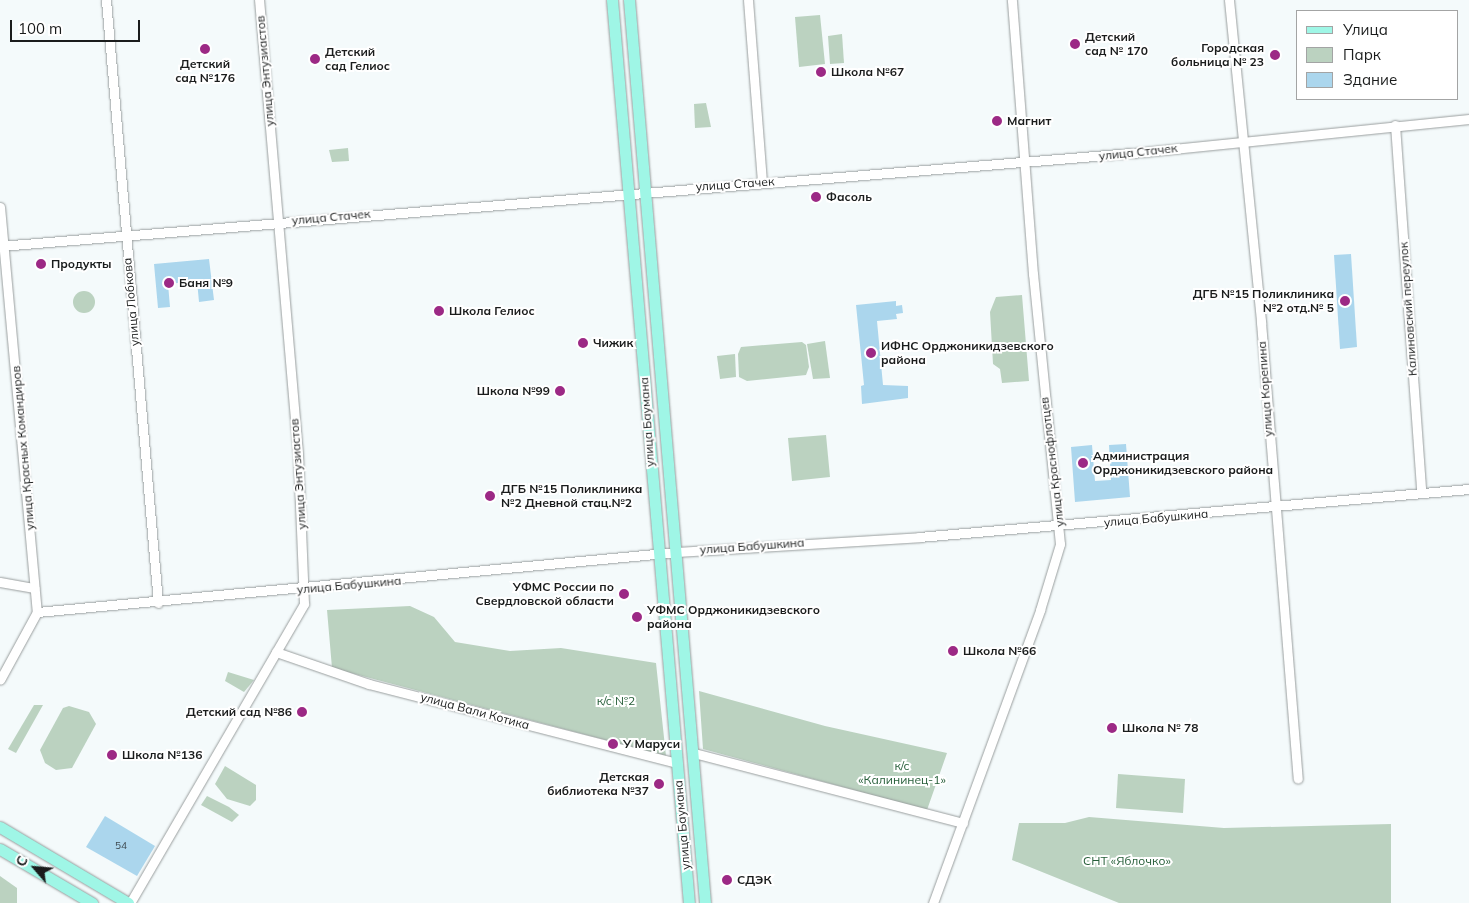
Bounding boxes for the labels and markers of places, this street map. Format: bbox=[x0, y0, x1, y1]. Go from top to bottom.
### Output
place label: Детский сад № 170 bbox=[1085, 30, 1148, 58]
marker: Детский сад № 170 bbox=[1069, 38, 1081, 50]
place label: Городская больница № 23 bbox=[1171, 41, 1264, 69]
marker: Детский сад №176 bbox=[199, 43, 211, 55]
place label: Детский сад Гелиос bbox=[325, 45, 390, 73]
marker: Городская больница № 23 bbox=[1268, 48, 1282, 62]
marker: Детский сад Гелиос bbox=[309, 53, 321, 65]
place label: Детский сад №176 bbox=[175, 57, 235, 85]
place label: Школа №67 bbox=[831, 65, 904, 79]
marker: Школа №67 bbox=[815, 66, 827, 78]
place label: Магнит bbox=[1007, 114, 1051, 128]
marker: Магнит bbox=[991, 115, 1003, 127]
place label: Фасоль bbox=[826, 190, 872, 204]
marker: Фасоль bbox=[810, 191, 822, 203]
place label: Продукты bbox=[51, 257, 112, 271]
marker: Продукты bbox=[35, 258, 47, 270]
place label: Баня №9 bbox=[179, 276, 233, 290]
marker: Баня №9 bbox=[163, 277, 175, 289]
place label: ДГБ №15 Поликлиника №2 отд.№ 5 bbox=[1193, 287, 1334, 315]
marker: ДГБ №15 Поликлиника №2 отд.№ 5 bbox=[1338, 294, 1352, 308]
place label: Школа Гелиос bbox=[449, 304, 535, 318]
marker: Школа Гелиос bbox=[433, 305, 445, 317]
place label: Чижик bbox=[593, 336, 633, 350]
marker: Чижик bbox=[577, 337, 589, 349]
place label: ИФНС Орджоникидзевского района bbox=[881, 339, 1054, 367]
marker: ИФНС Орджоникидзевского района bbox=[865, 347, 877, 359]
place label: Школа №99 bbox=[477, 384, 550, 398]
marker: Школа №99 bbox=[554, 385, 566, 397]
place label: Администрация Орджоникидзевского района bbox=[1093, 449, 1273, 477]
marker: Администрация Орджоникидзевского района bbox=[1077, 457, 1089, 469]
place label: ДГБ №15 Поликлиника №2 Дневной стац.№2 bbox=[501, 482, 642, 510]
marker: ДГБ №15 Поликлиника №2 Дневной стац.№2 bbox=[483, 489, 497, 503]
place label: УФМС России по Свердловской области bbox=[476, 580, 614, 608]
marker: УФМС России по Свердловской области bbox=[618, 588, 630, 600]
place label: УФМС Орджоникидзевского района bbox=[647, 603, 820, 631]
marker: УФМС Орджоникидзевского района bbox=[631, 611, 643, 623]
place label: Школа №66 bbox=[963, 644, 1036, 658]
marker: Школа №66 bbox=[947, 645, 959, 657]
place label: Детский сад №86 bbox=[186, 705, 292, 719]
marker: Детский сад №86 bbox=[296, 706, 308, 718]
place label: Школа № 78 bbox=[1122, 721, 1198, 735]
marker: Школа № 78 bbox=[1106, 722, 1118, 734]
place label: У Маруси bbox=[623, 737, 680, 751]
marker: У Маруси bbox=[607, 738, 619, 750]
place label: Школа №136 bbox=[122, 748, 202, 762]
marker: Школа №136 bbox=[106, 749, 118, 761]
place label: Детская библиотека №37 bbox=[547, 770, 649, 798]
marker: Детская библиотека №37 bbox=[653, 778, 665, 790]
place label: СДЭК bbox=[737, 873, 772, 887]
marker: СДЭК bbox=[721, 874, 733, 886]

